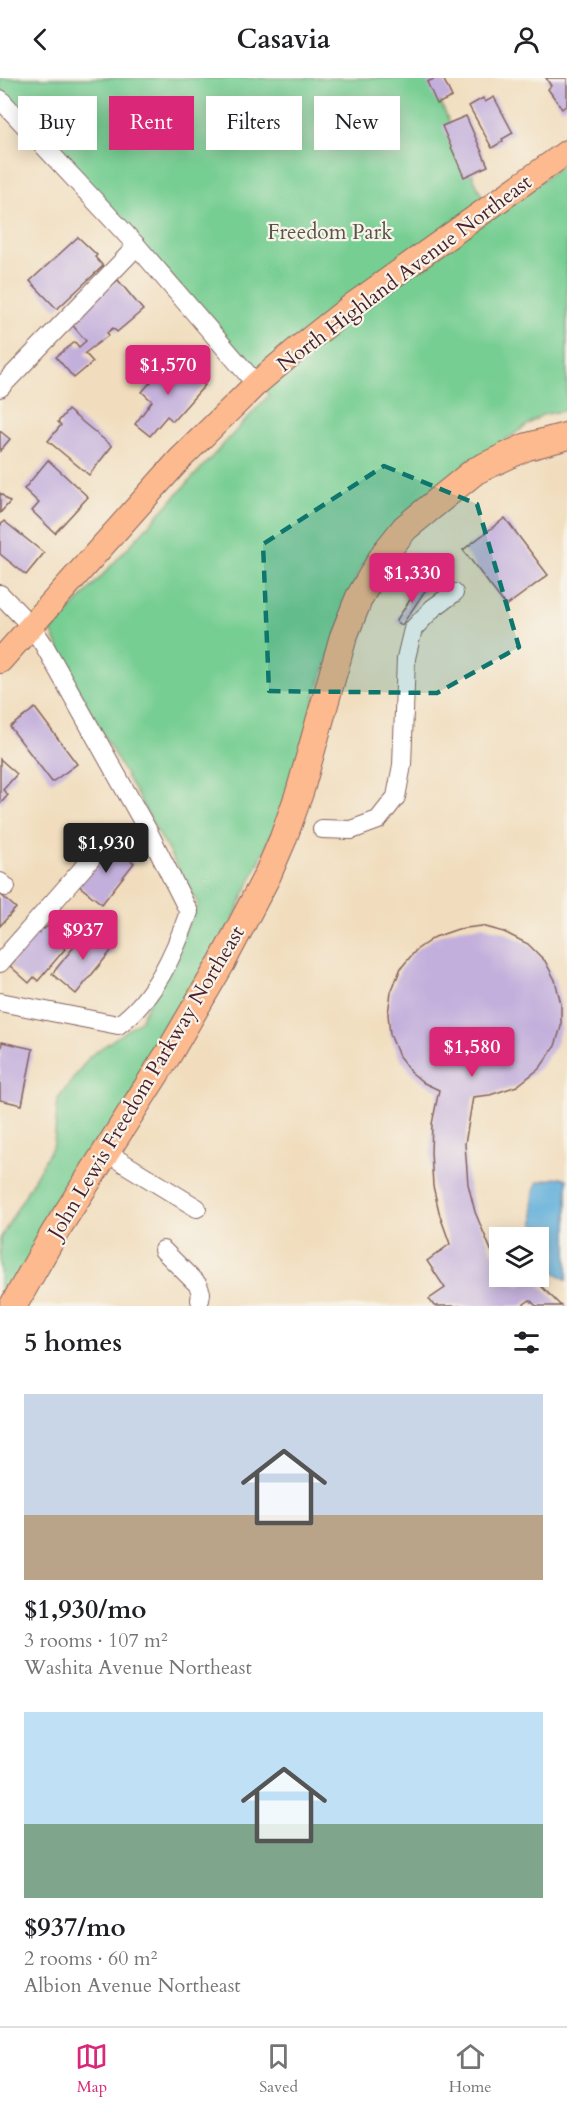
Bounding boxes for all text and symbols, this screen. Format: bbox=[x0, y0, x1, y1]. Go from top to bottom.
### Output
text: Casavia bbox=[237, 21, 330, 58]
icon: back bbox=[24, 23, 57, 56]
icon: person bbox=[510, 23, 543, 56]
chip: Buy bbox=[18, 96, 97, 150]
chip: Rent bbox=[109, 96, 194, 150]
chip: Filters bbox=[206, 96, 302, 150]
chip: New bbox=[314, 96, 400, 150]
street label: North Highland Avenue Northeast bbox=[271, 168, 538, 379]
park label: Freedom Park bbox=[267, 218, 393, 247]
pin: $1,570 bbox=[119, 345, 217, 396]
text: $1,570 bbox=[139, 351, 197, 378]
pin: $1,330 bbox=[363, 553, 461, 604]
text: $1,330 bbox=[383, 559, 441, 586]
pin: $1,930 bbox=[57, 823, 155, 874]
text: $1,930 bbox=[77, 829, 135, 856]
pin: $937 bbox=[47, 910, 119, 961]
text: $937 bbox=[63, 916, 103, 943]
street label: John Lewis Freedom Parkway Northeast bbox=[40, 920, 252, 1247]
pin: $1,580 bbox=[423, 1027, 521, 1078]
text: $1,580 bbox=[443, 1033, 501, 1060]
map controls bbox=[489, 1227, 549, 1287]
button: layers bbox=[489, 1227, 549, 1287]
text: 5 homes bbox=[24, 1325, 122, 1360]
icon: filters bbox=[510, 1326, 543, 1359]
icon: home bbox=[230, 1433, 338, 1541]
text: $1,930/mo bbox=[24, 1592, 147, 1627]
text: 3 rooms · 107 m² bbox=[24, 1627, 168, 1654]
text: Washita Avenue Northeast bbox=[24, 1654, 252, 1681]
icon: home bbox=[230, 1751, 338, 1859]
text: $937/mo bbox=[24, 1910, 126, 1945]
text: 2 rooms · 60 m² bbox=[24, 1945, 157, 1972]
text: Albion Avenue Northeast bbox=[24, 1972, 241, 1999]
tab: Map bbox=[75, 2040, 108, 2098]
tab: Saved bbox=[259, 2040, 298, 2098]
tab: Home bbox=[449, 2040, 492, 2098]

